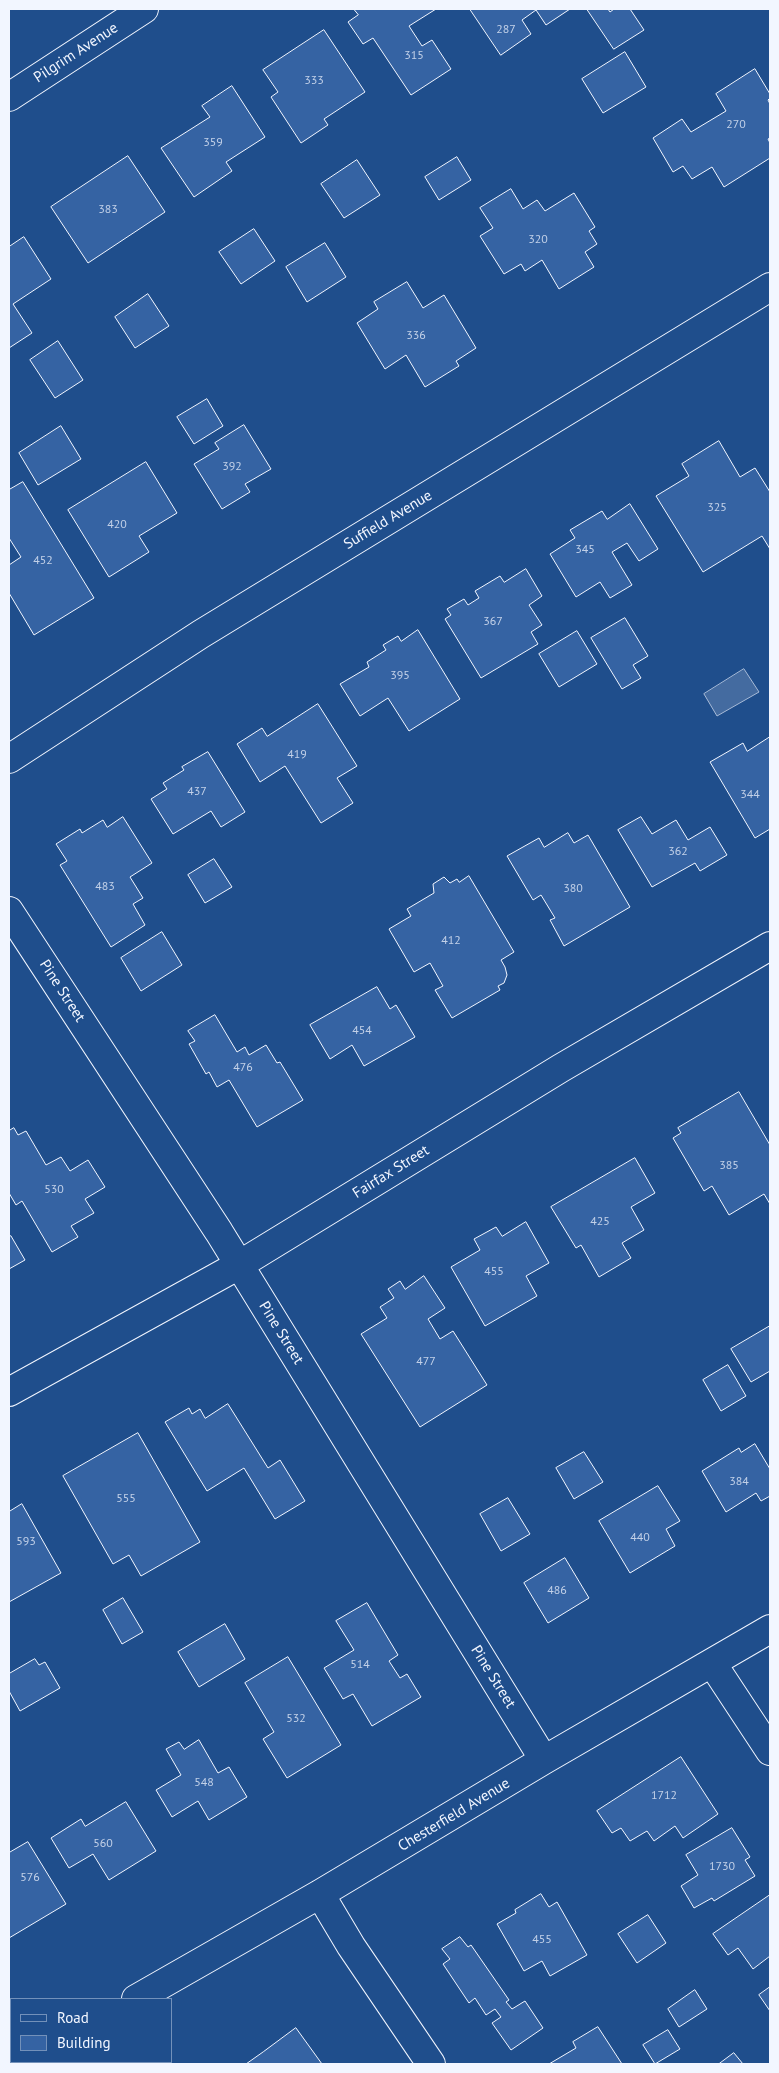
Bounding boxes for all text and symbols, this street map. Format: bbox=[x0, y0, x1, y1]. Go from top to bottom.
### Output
street label: Pilgrim Avenue bbox=[30, 19, 122, 87]
house number: 287 bbox=[496, 23, 516, 37]
house number: 315 bbox=[404, 49, 424, 63]
house number: 333 bbox=[304, 74, 324, 88]
house number: 270 bbox=[726, 118, 746, 132]
house number: 359 bbox=[203, 136, 223, 150]
house number: 383 bbox=[98, 203, 118, 217]
house number: 320 bbox=[528, 233, 548, 247]
house number: 336 bbox=[406, 329, 426, 343]
house number: 392 bbox=[222, 460, 242, 474]
street label: Suffield Avenue bbox=[341, 487, 435, 553]
house number: 325 bbox=[707, 501, 727, 515]
house number: 420 bbox=[107, 518, 127, 532]
house number: 345 bbox=[575, 543, 595, 557]
house number: 452 bbox=[33, 554, 53, 568]
house number: 367 bbox=[483, 615, 503, 629]
house number: 395 bbox=[390, 669, 410, 683]
house number: 419 bbox=[287, 748, 307, 762]
house number: 437 bbox=[187, 785, 207, 799]
house number: 344 bbox=[740, 788, 760, 802]
house number: 362 bbox=[668, 845, 688, 859]
house number: 483 bbox=[95, 880, 115, 894]
house number: 380 bbox=[563, 882, 583, 896]
house number: 412 bbox=[441, 934, 461, 948]
street label: Pine Street bbox=[35, 957, 89, 1025]
house number: 454 bbox=[352, 1024, 372, 1038]
house number: 476 bbox=[233, 1061, 253, 1075]
street label: Fairfax Street bbox=[350, 1141, 432, 1203]
house number: 385 bbox=[719, 1159, 739, 1173]
house number: 530 bbox=[44, 1183, 64, 1197]
house number: 425 bbox=[590, 1215, 610, 1229]
house number: 455 bbox=[484, 1265, 504, 1279]
street label: Pine Street bbox=[255, 1298, 307, 1368]
house number: 477 bbox=[416, 1355, 436, 1369]
house number: 384 bbox=[729, 1475, 749, 1489]
house number: 555 bbox=[116, 1492, 136, 1506]
house number: 440 bbox=[630, 1531, 650, 1545]
house number: 593 bbox=[16, 1535, 36, 1549]
house number: 486 bbox=[547, 1584, 567, 1598]
street label: Pine Street bbox=[467, 1642, 519, 1712]
house number: 514 bbox=[350, 1658, 370, 1672]
house number: 532 bbox=[286, 1712, 306, 1726]
street label: Chesterfield Avenue bbox=[395, 1774, 513, 1856]
house number: 548 bbox=[194, 1776, 214, 1790]
house number: 1712 bbox=[651, 1789, 677, 1803]
house number: 560 bbox=[93, 1837, 113, 1851]
house number: 1730 bbox=[709, 1860, 735, 1874]
house number: 576 bbox=[20, 1871, 40, 1885]
house number: 455 bbox=[532, 1933, 552, 1947]
legend bbox=[10, 1998, 172, 2063]
text: Road bbox=[57, 2008, 89, 2027]
text: Building bbox=[57, 2033, 111, 2052]

